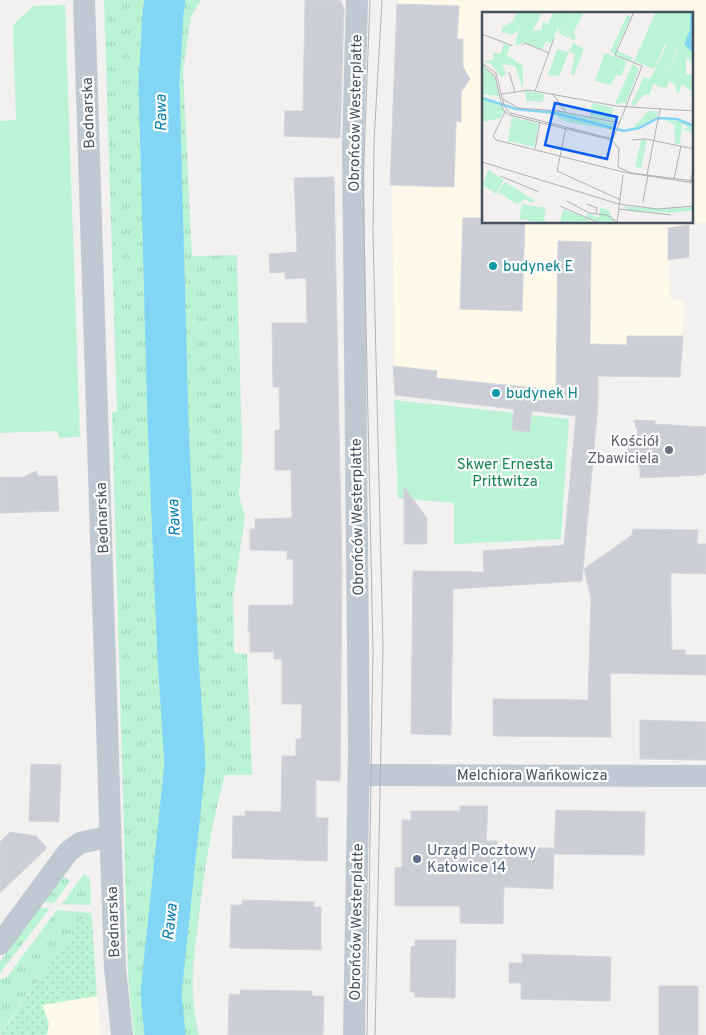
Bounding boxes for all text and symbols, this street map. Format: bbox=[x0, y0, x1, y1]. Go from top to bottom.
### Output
inset map bbox=[482, 12, 694, 224]
street label: Obrońców Westerplatte bbox=[346, 34, 367, 192]
street label: Bednarska bbox=[79, 77, 100, 149]
water label: Rawa bbox=[152, 93, 172, 132]
place label: budynek E bbox=[503, 258, 574, 277]
marker: budynek E bbox=[487, 260, 499, 272]
place label: budynek H bbox=[506, 385, 578, 404]
marker: budynek H bbox=[490, 387, 502, 399]
place label: Kościół Zbawiciela bbox=[587, 433, 659, 469]
street label: Obrońców Westerplatte bbox=[348, 438, 369, 596]
marker: Kościół Zbawiciela bbox=[663, 444, 675, 456]
park label: Skwer Ernesta Prittwitza bbox=[457, 456, 553, 492]
street label: Bednarska bbox=[93, 482, 114, 554]
water label: Rawa bbox=[164, 498, 186, 537]
street label: Melchiora Wańkowicza bbox=[457, 767, 607, 786]
place label: Urząd Pocztowy Katowice 14 bbox=[427, 842, 536, 878]
street label: Obrońców Westerplatte bbox=[347, 843, 368, 1001]
marker: Urząd Pocztowy Katowice 14 bbox=[411, 853, 423, 865]
street label: Bednarska bbox=[104, 886, 125, 958]
water label: Rawa bbox=[159, 902, 183, 942]

